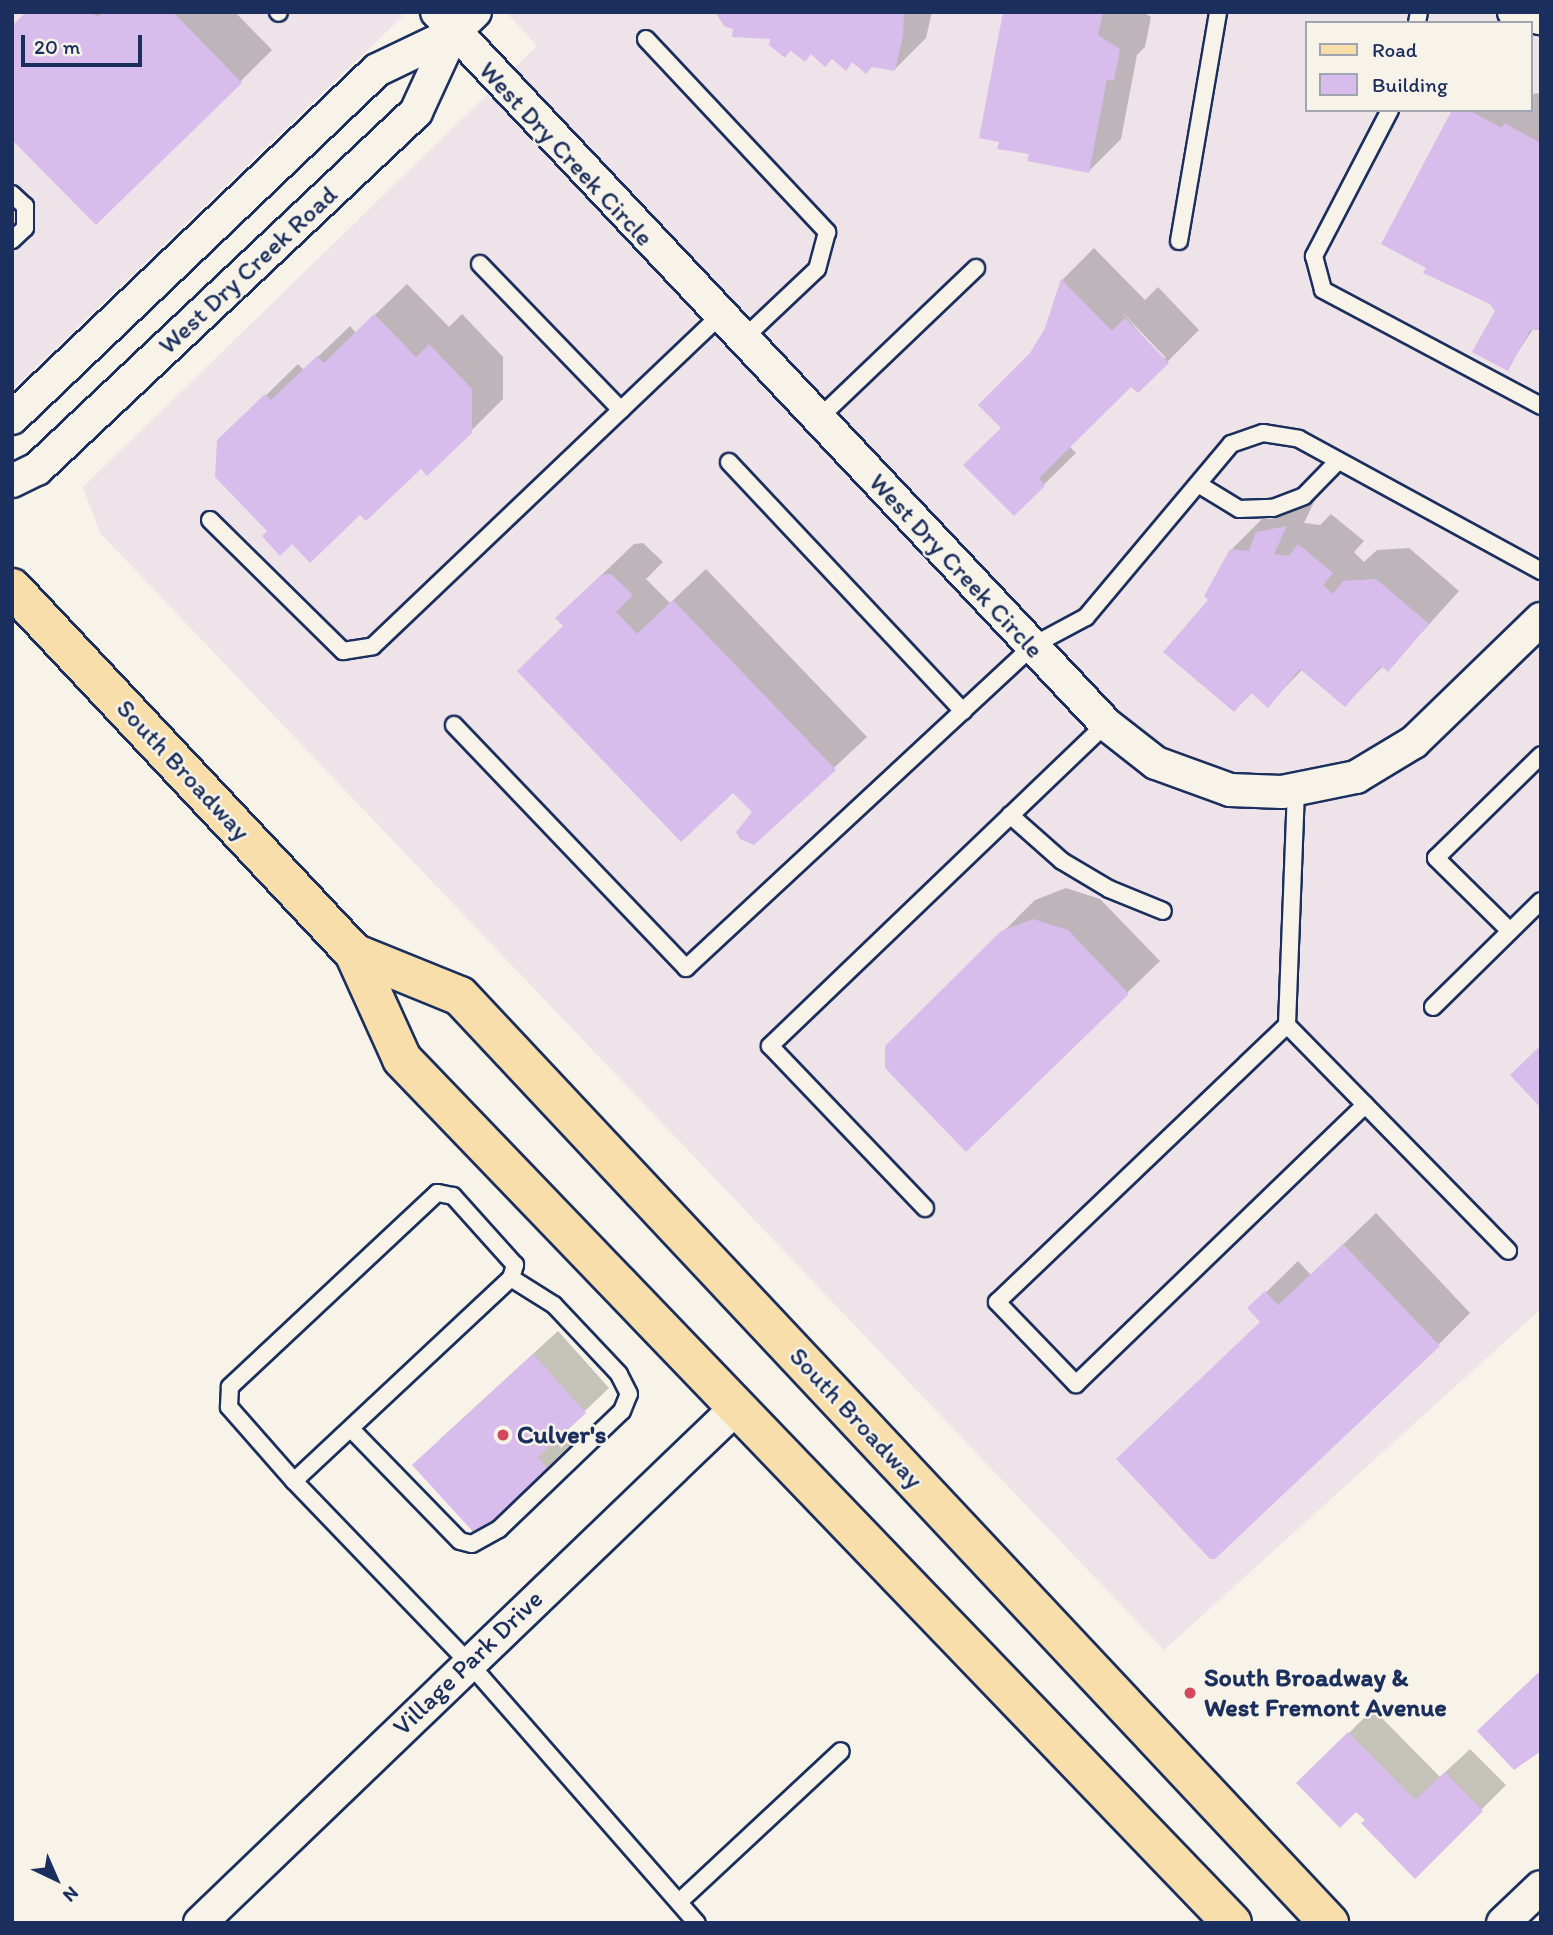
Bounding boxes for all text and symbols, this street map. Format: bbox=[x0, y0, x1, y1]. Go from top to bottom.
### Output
scale bar bbox=[24, 21, 145, 65]
legend bbox=[1304, 21, 1532, 112]
text: 20 m bbox=[34, 34, 80, 59]
text: Road bbox=[1372, 37, 1417, 62]
street label: West Dry Creek Circle bbox=[472, 55, 660, 253]
text: Building bbox=[1372, 72, 1448, 97]
street label: West Dry Creek Road bbox=[152, 179, 344, 361]
street label: West Dry Creek Circle bbox=[862, 467, 1050, 665]
street label: South Broadway bbox=[110, 693, 256, 847]
street label: South Broadway bbox=[783, 1341, 929, 1495]
place label: Culver's bbox=[517, 1419, 606, 1451]
marker: Culver's bbox=[495, 1427, 511, 1443]
street label: Village Park Drive bbox=[386, 1583, 550, 1743]
place label: South Broadway & West Fremont Avenue bbox=[1204, 1662, 1447, 1724]
marker: South Broadway & West Fremont Avenue bbox=[1182, 1685, 1198, 1701]
north arrow bbox=[21, 1844, 91, 1914]
text: N bbox=[58, 1882, 84, 1907]

